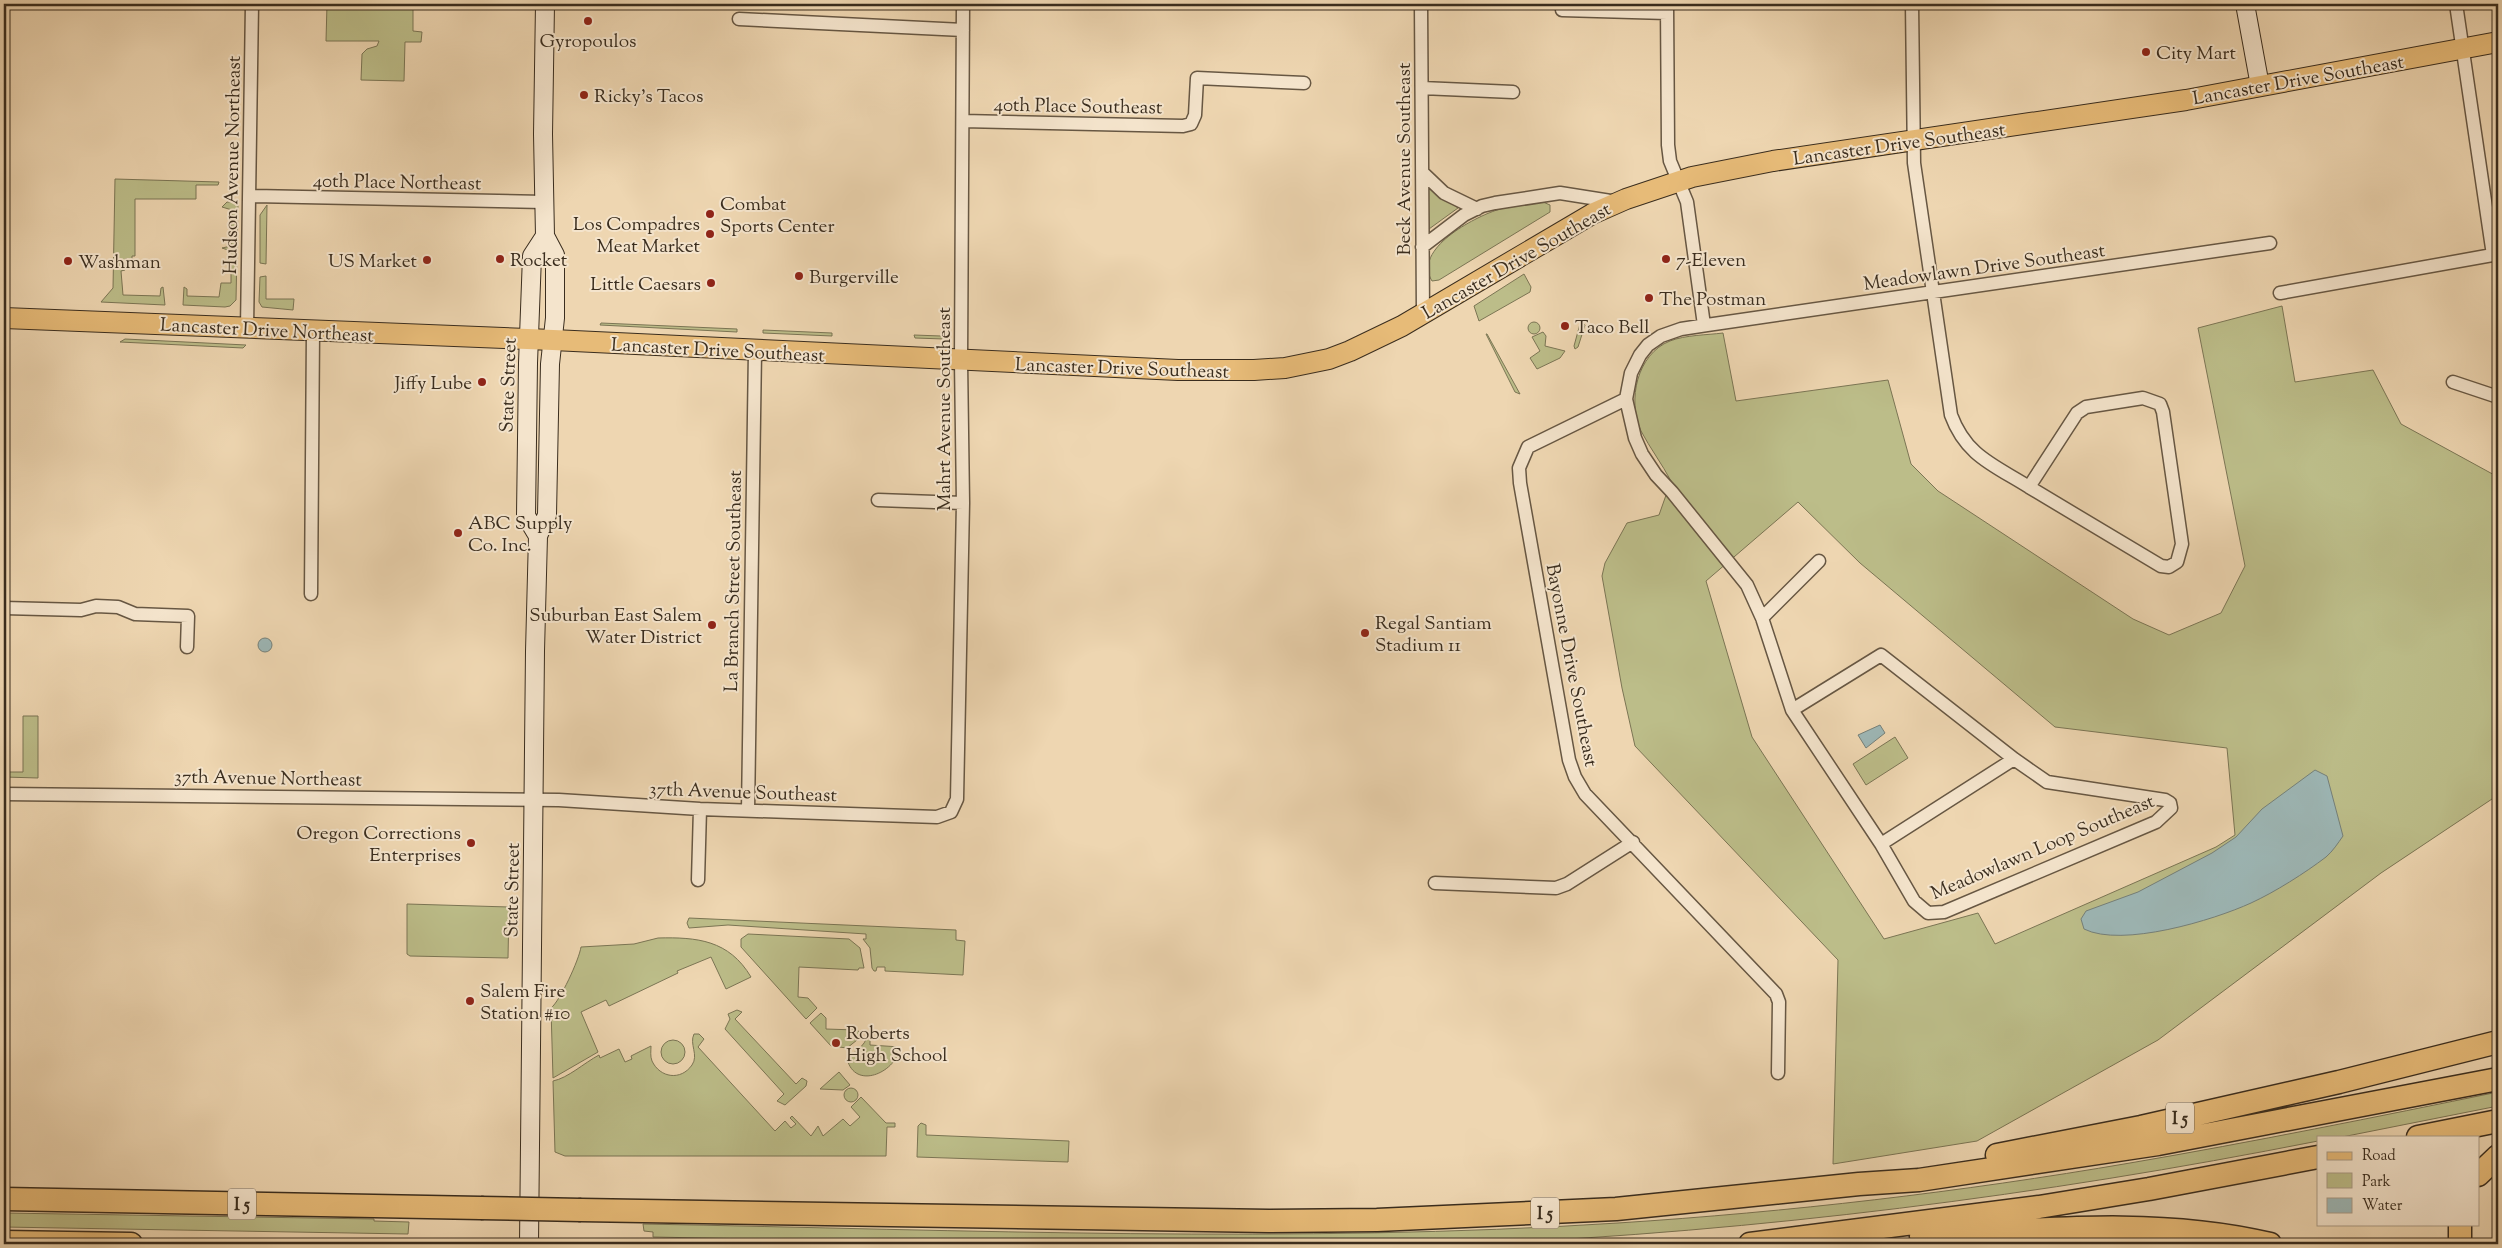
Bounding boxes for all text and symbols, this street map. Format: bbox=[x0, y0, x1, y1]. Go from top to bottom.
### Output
marker: Gyropoulos bbox=[582, 15, 594, 27]
place label: Gyropoulos bbox=[539, 29, 637, 56]
place label: City Mart bbox=[2156, 41, 2236, 68]
marker: City Mart bbox=[2140, 46, 2152, 58]
street label: Lancaster Drive Southeast bbox=[2191, 49, 2407, 113]
street label: Hudson Avenue Northeast bbox=[218, 55, 249, 275]
street label: Beck Avenue Southeast bbox=[1392, 62, 1419, 255]
place label: Ricky's Tacos bbox=[594, 84, 703, 111]
marker: Ricky's Tacos bbox=[578, 89, 590, 101]
street label: 40th Place Southeast bbox=[993, 93, 1163, 122]
street label: Lancaster Drive Southeast bbox=[1791, 117, 2008, 174]
street label: 40th Place Northeast bbox=[312, 169, 482, 198]
place label: Combat Sports Center bbox=[720, 192, 835, 241]
street label: Lancaster Drive Southeast bbox=[1418, 197, 1617, 327]
marker: Combat Sports Center bbox=[704, 208, 716, 220]
place label: Los Compadres Meat Market bbox=[573, 212, 700, 261]
marker: Los Compadres Meat Market bbox=[704, 228, 716, 240]
street label: Meadowlawn Drive Southeast bbox=[1862, 238, 2107, 299]
place label: Rocket bbox=[510, 248, 568, 275]
place label: 7-Eleven bbox=[1676, 248, 1746, 275]
place label: US Market bbox=[328, 249, 417, 276]
place label: Washman bbox=[78, 250, 161, 277]
marker: Rocket bbox=[494, 253, 506, 265]
marker: 7-Eleven bbox=[1660, 253, 1672, 265]
marker: US Market bbox=[421, 254, 433, 266]
marker: Washman bbox=[62, 255, 74, 267]
place label: Burgerville bbox=[809, 265, 899, 292]
marker: Burgerville bbox=[793, 270, 805, 282]
place label: Little Caesars bbox=[590, 272, 701, 299]
marker: Little Caesars bbox=[705, 277, 717, 289]
place label: The Postman bbox=[1659, 287, 1766, 314]
marker: The Postman bbox=[1643, 292, 1655, 304]
street label: Mahrt Avenue Southeast bbox=[932, 306, 959, 511]
street label: Lancaster Drive Northeast bbox=[159, 312, 375, 351]
place label: Taco Bell bbox=[1575, 315, 1650, 342]
marker: Taco Bell bbox=[1559, 320, 1571, 332]
street label: Lancaster Drive Southeast bbox=[610, 332, 826, 371]
street label: State Street bbox=[494, 337, 525, 433]
street label: Lancaster Drive Southeast bbox=[1014, 352, 1230, 387]
place label: Jiffy Lube bbox=[394, 371, 472, 398]
marker: Jiffy Lube bbox=[476, 376, 488, 388]
street label: La Branch Street Southeast bbox=[719, 469, 750, 692]
place label: ABC Supply Co. Inc. bbox=[468, 511, 573, 560]
marker: ABC Supply Co. Inc. bbox=[452, 527, 464, 539]
street label: Bayonne Drive Southeast bbox=[1538, 562, 1604, 770]
place label: Suburban East Salem Water District bbox=[529, 603, 702, 652]
place label: Regal Santiam Stadium 11 bbox=[1375, 611, 1492, 660]
marker: Suburban East Salem Water District bbox=[706, 619, 718, 631]
marker: Regal Santiam Stadium 11 bbox=[1359, 627, 1371, 639]
street label: 37th Avenue Northeast bbox=[174, 764, 363, 795]
street label: 37th Avenue Southeast bbox=[648, 777, 838, 810]
street label: Meadowlawn Loop Southeast bbox=[1927, 789, 2159, 908]
place label: Oregon Corrections Enterprises bbox=[296, 821, 461, 870]
marker: Oregon Corrections Enterprises bbox=[465, 837, 477, 849]
street label: State Street bbox=[499, 842, 528, 938]
place label: Salem Fire Station #10 bbox=[480, 979, 570, 1028]
marker: Salem Fire Station #10 bbox=[464, 995, 476, 1007]
place label: Roberts High School bbox=[846, 1021, 948, 1070]
marker: Roberts High School bbox=[830, 1037, 842, 1049]
road number: I 5 bbox=[2166, 1102, 2194, 1134]
legend bbox=[2317, 1136, 2480, 1226]
text: Road bbox=[2362, 1146, 2396, 1167]
text: Park bbox=[2362, 1172, 2391, 1193]
road number: I 5 bbox=[228, 1188, 256, 1220]
text: Water bbox=[2362, 1196, 2403, 1217]
road number: I 5 bbox=[1531, 1198, 1559, 1228]

